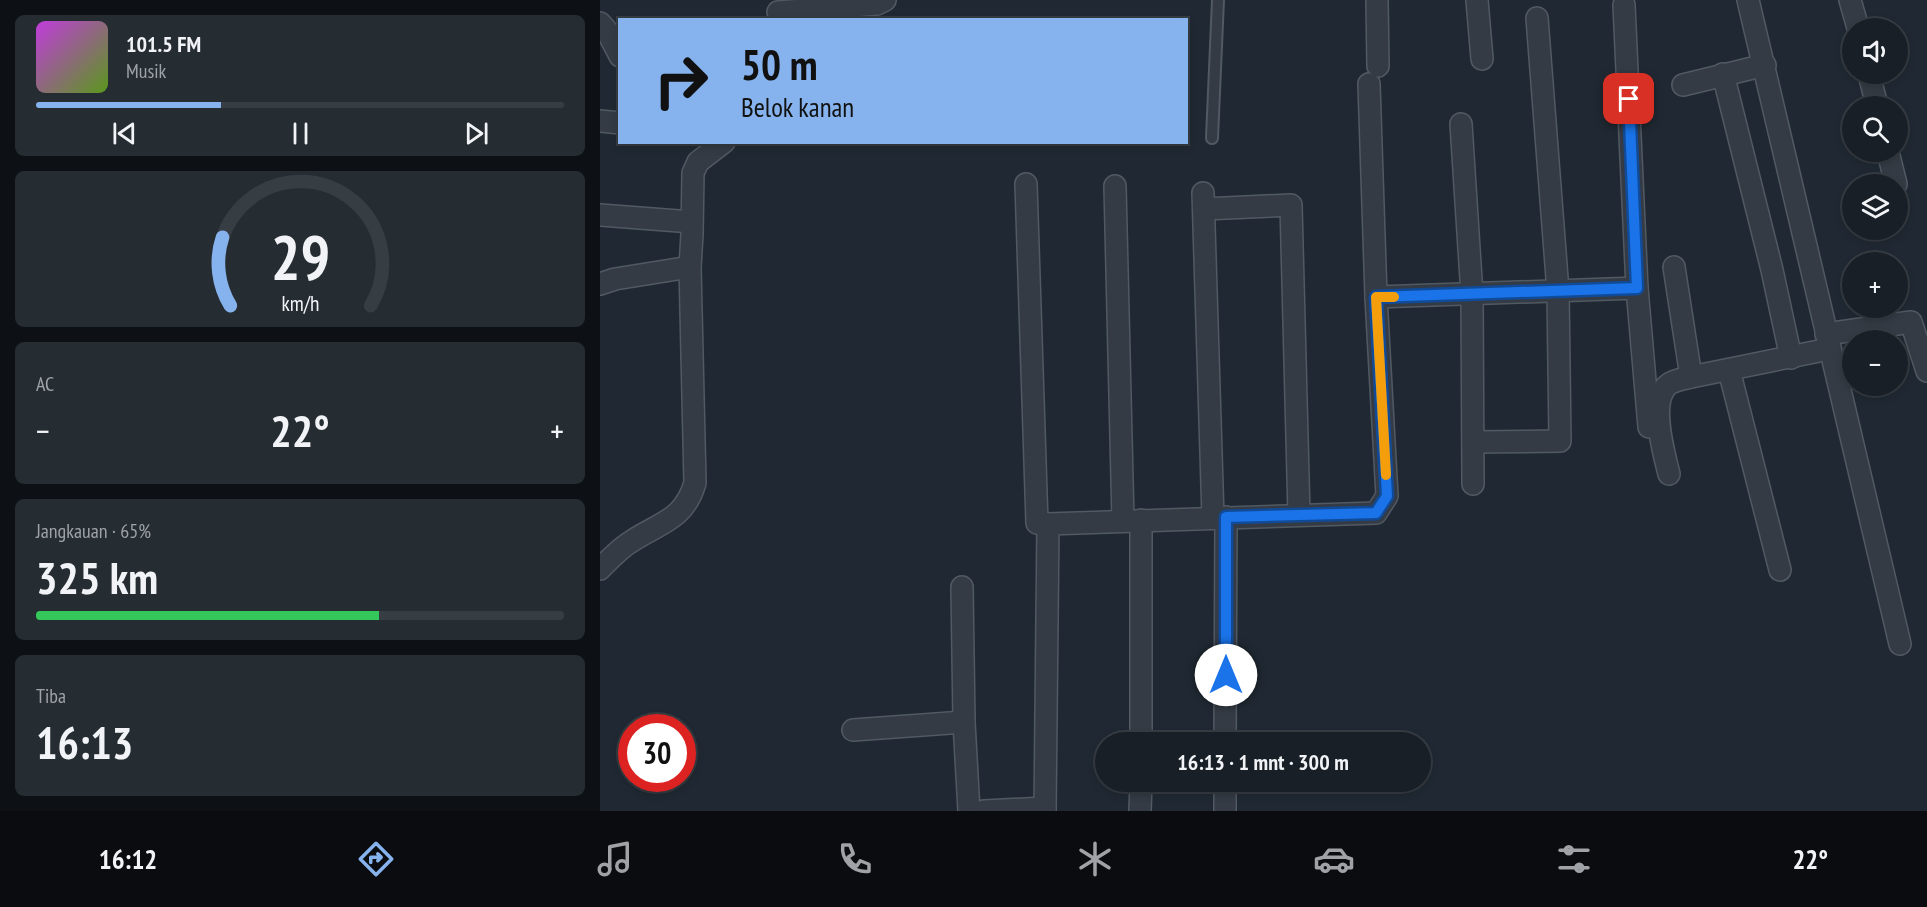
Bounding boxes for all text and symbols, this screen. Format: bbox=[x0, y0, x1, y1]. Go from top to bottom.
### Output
map controls bbox=[1842, 18, 1908, 396]
button: sound bbox=[1842, 18, 1908, 84]
text: 101.5 FM bbox=[126, 30, 201, 58]
text: 50 m bbox=[741, 37, 818, 92]
icon: right bbox=[642, 42, 720, 120]
text: Musik bbox=[126, 58, 166, 84]
pin bbox=[1603, 73, 1654, 124]
icon: arrive bbox=[1612, 82, 1645, 115]
text: Belok kanan bbox=[741, 90, 854, 124]
button: search bbox=[1842, 96, 1908, 162]
icon: previous bbox=[108, 117, 141, 150]
icon: pause bbox=[284, 117, 317, 150]
icon: next bbox=[460, 117, 493, 150]
button: layers bbox=[1842, 174, 1908, 240]
text: 29 bbox=[270, 216, 330, 297]
button: + bbox=[1842, 252, 1908, 318]
text: km/h bbox=[281, 290, 319, 318]
button: − bbox=[1842, 330, 1908, 396]
text: AC bbox=[36, 371, 54, 397]
text: 22° bbox=[270, 401, 330, 459]
text: − bbox=[36, 409, 50, 452]
text: + bbox=[550, 409, 564, 452]
text: Jangkauan · 65% bbox=[36, 518, 151, 544]
text: 325 km bbox=[36, 548, 158, 606]
position arrow bbox=[1194, 643, 1258, 707]
text: Tiba bbox=[36, 683, 66, 709]
text: 16:13 bbox=[36, 713, 133, 771]
speed limit sign: 30 bbox=[618, 714, 696, 792]
text: 16:13 · 1 mnt · 300 m bbox=[1177, 748, 1349, 776]
icon: directions bbox=[355, 838, 397, 880]
icon: music bbox=[594, 838, 636, 880]
icon: phone bbox=[834, 838, 876, 880]
icon: climate bbox=[1074, 838, 1116, 880]
icon: car bbox=[1313, 838, 1355, 880]
icon: filters bbox=[1553, 838, 1595, 880]
text: 16:12 bbox=[99, 842, 157, 876]
text: 22° bbox=[1792, 842, 1828, 876]

